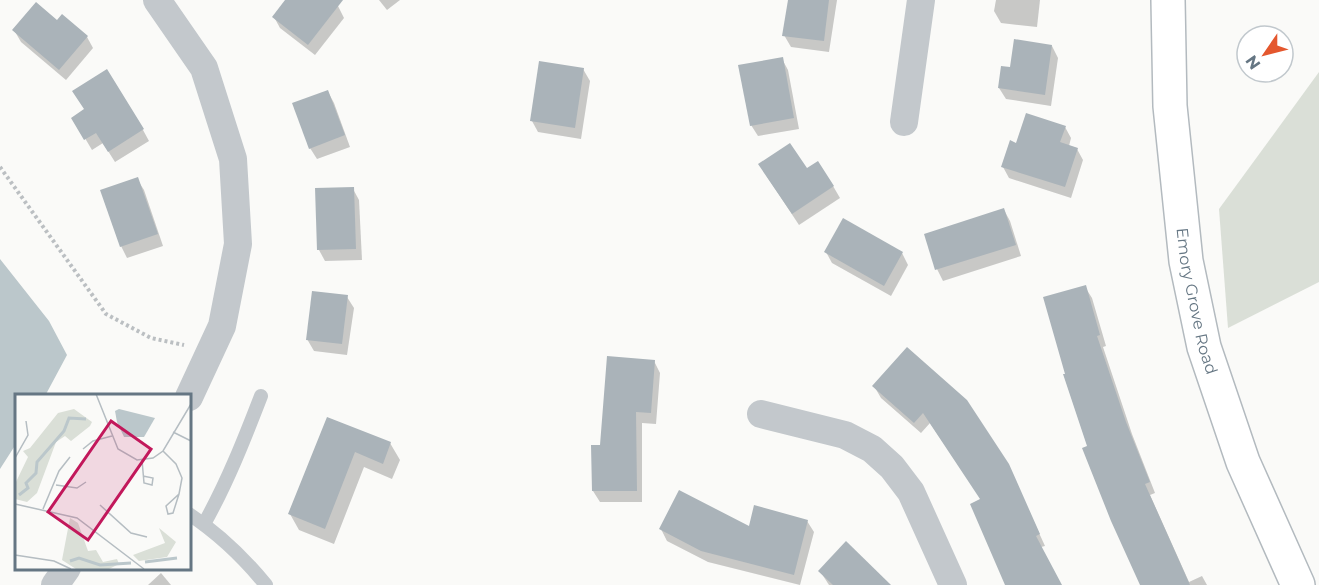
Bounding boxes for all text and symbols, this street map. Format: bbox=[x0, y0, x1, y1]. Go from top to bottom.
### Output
north arrow bbox=[1235, 24, 1295, 84]
text: N bbox=[1242, 52, 1265, 73]
street label: Emory Grove Road bbox=[1173, 227, 1222, 377]
inset map bbox=[15, 394, 190, 570]

